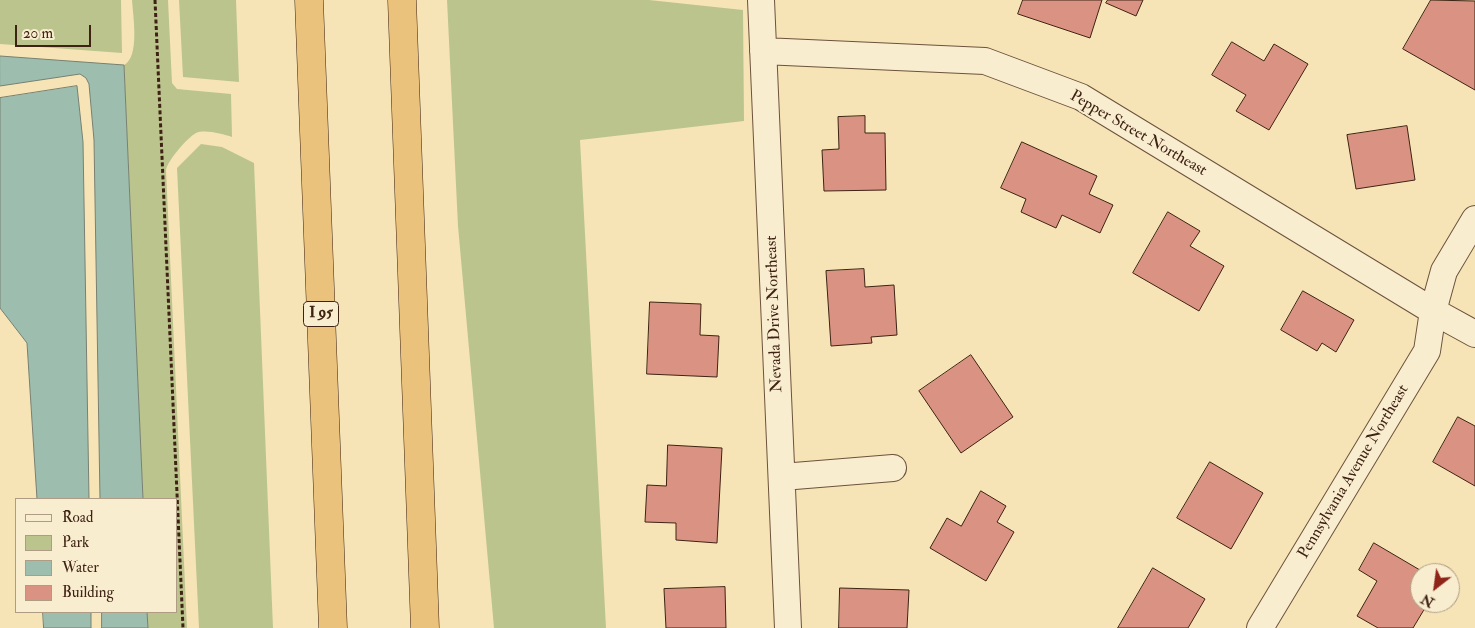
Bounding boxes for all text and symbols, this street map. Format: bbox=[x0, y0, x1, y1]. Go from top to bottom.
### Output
scale bar bbox=[18, 15, 94, 47]
text: 20 m bbox=[23, 24, 53, 43]
street label: Pepper Street Northeast bbox=[1066, 87, 1210, 181]
street label: Nevada Drive Northeast bbox=[763, 235, 787, 393]
road number: I 95 bbox=[304, 302, 338, 326]
street label: Pennsylvania Avenue Northeast bbox=[1294, 382, 1414, 562]
legend bbox=[15, 498, 178, 613]
text: Road bbox=[62, 508, 93, 527]
text: Park bbox=[62, 533, 89, 552]
text: Water bbox=[62, 558, 99, 577]
north arrow bbox=[1410, 563, 1460, 613]
text: Building bbox=[62, 583, 114, 602]
text: N bbox=[1418, 590, 1437, 611]

